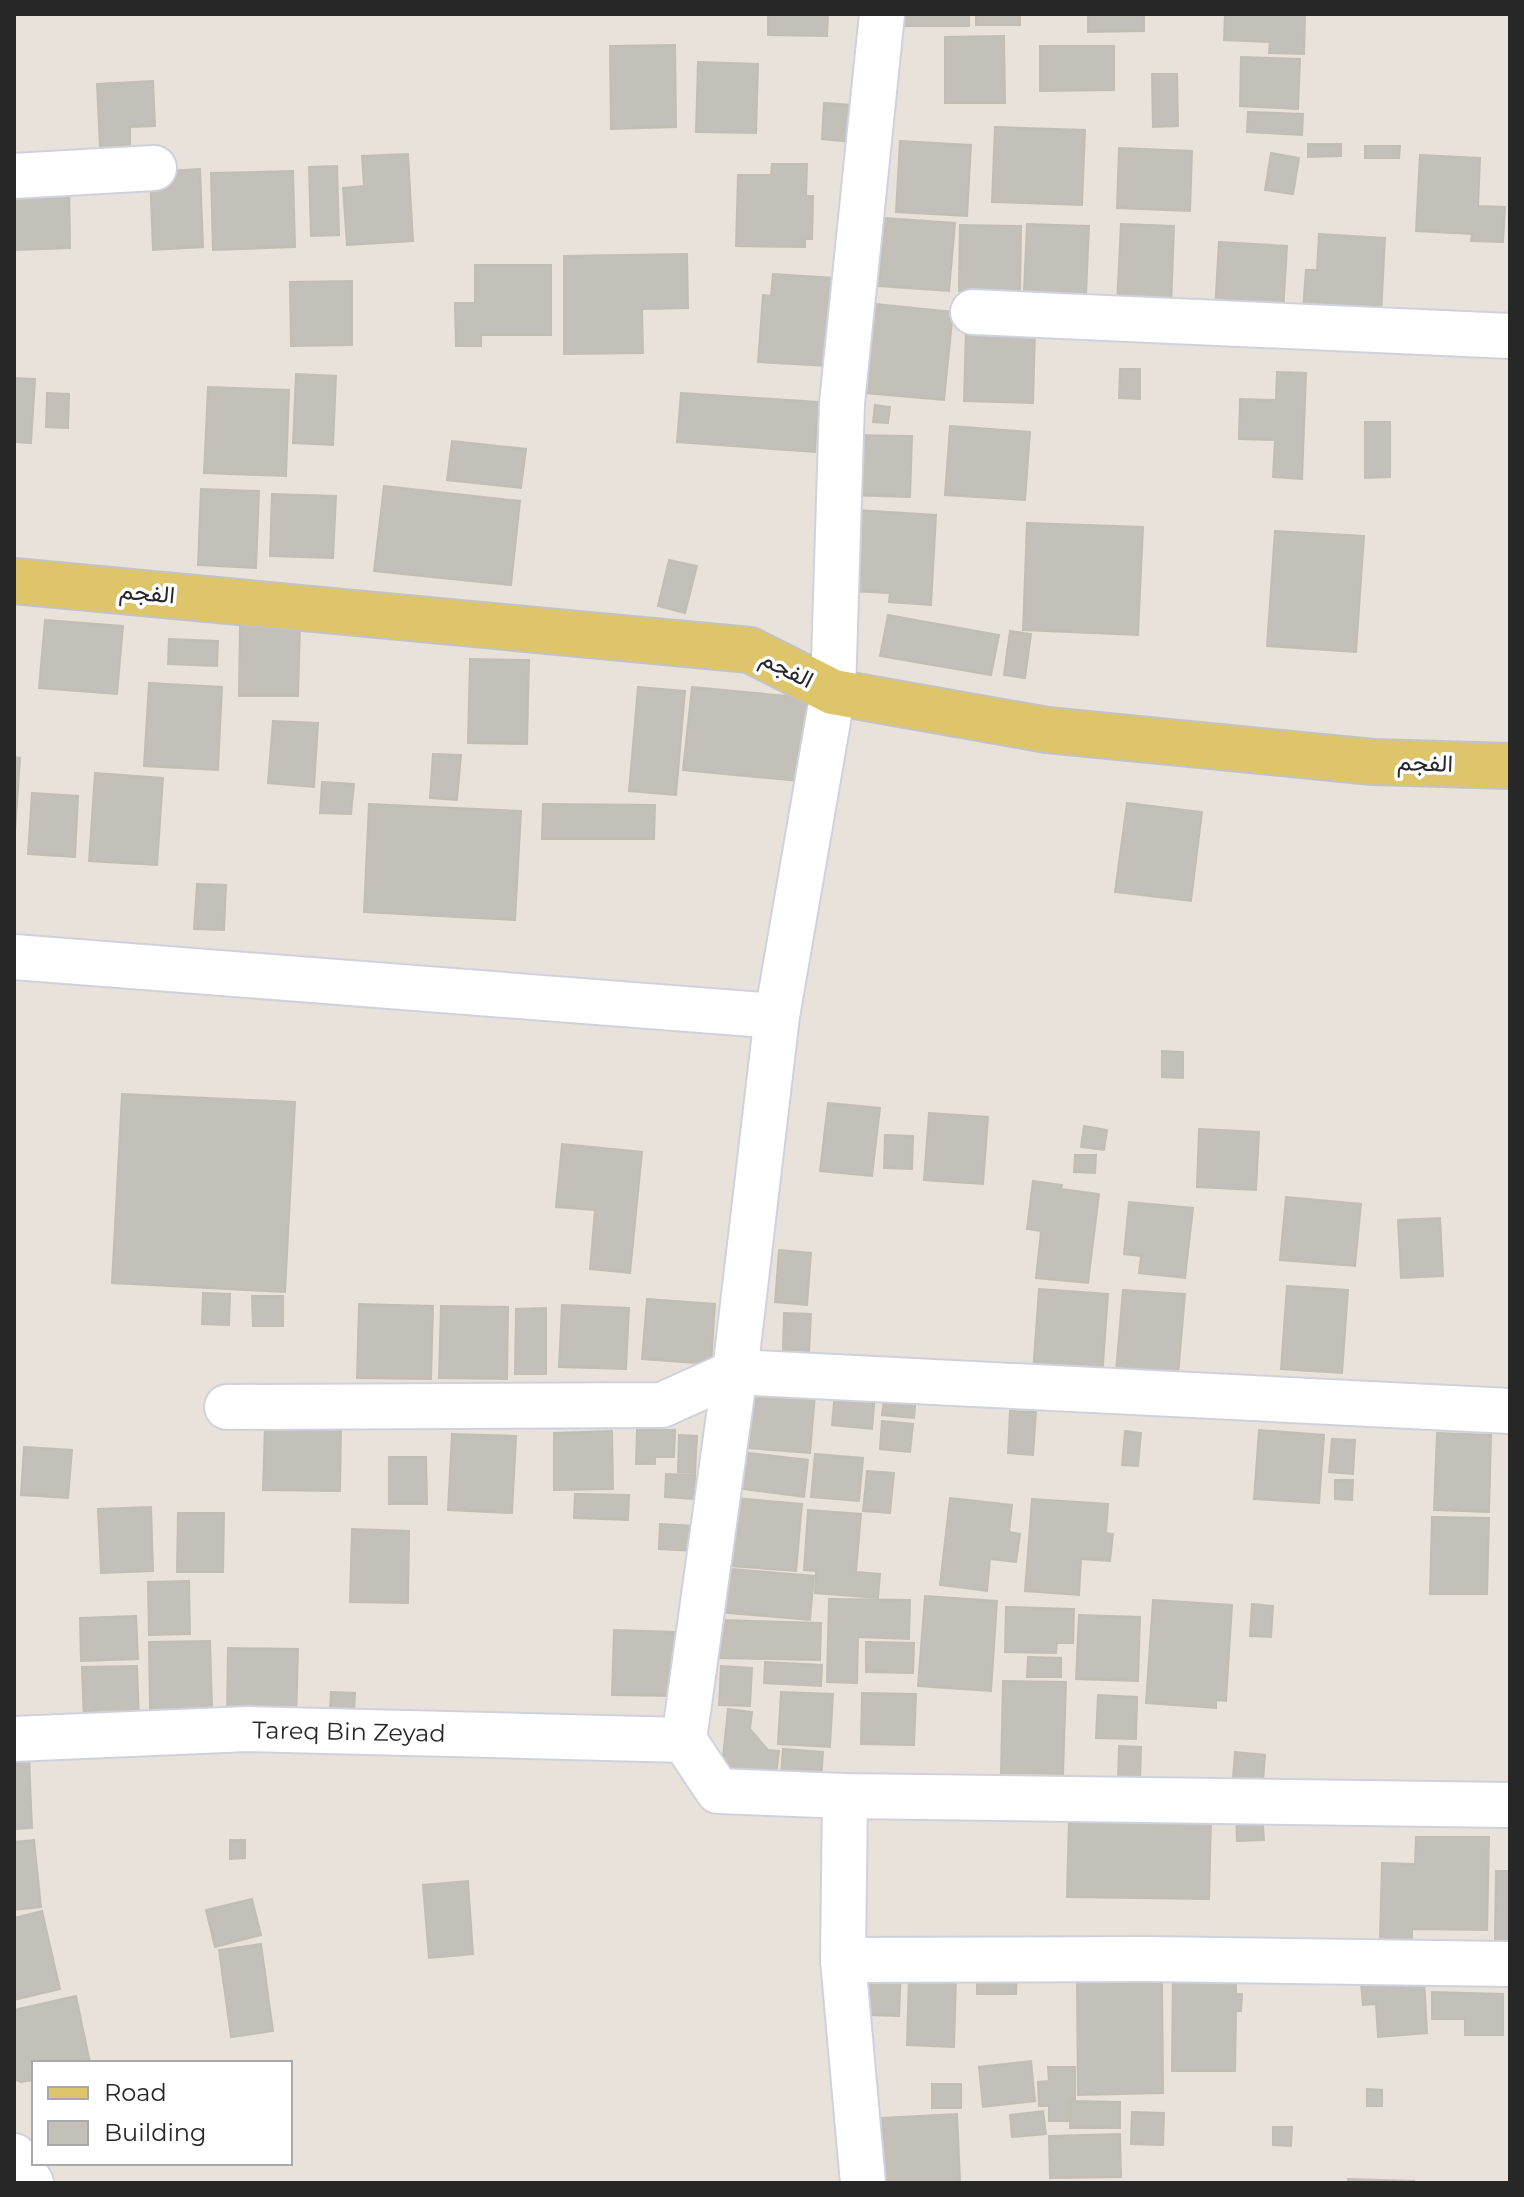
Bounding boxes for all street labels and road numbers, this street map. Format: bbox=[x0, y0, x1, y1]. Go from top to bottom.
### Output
street label: الفجم bbox=[118, 576, 176, 611]
street label: الفجم bbox=[755, 643, 819, 696]
street label: الفجم bbox=[1396, 747, 1454, 780]
street label: Tareq Bin Zeyad bbox=[252, 1715, 446, 1748]

